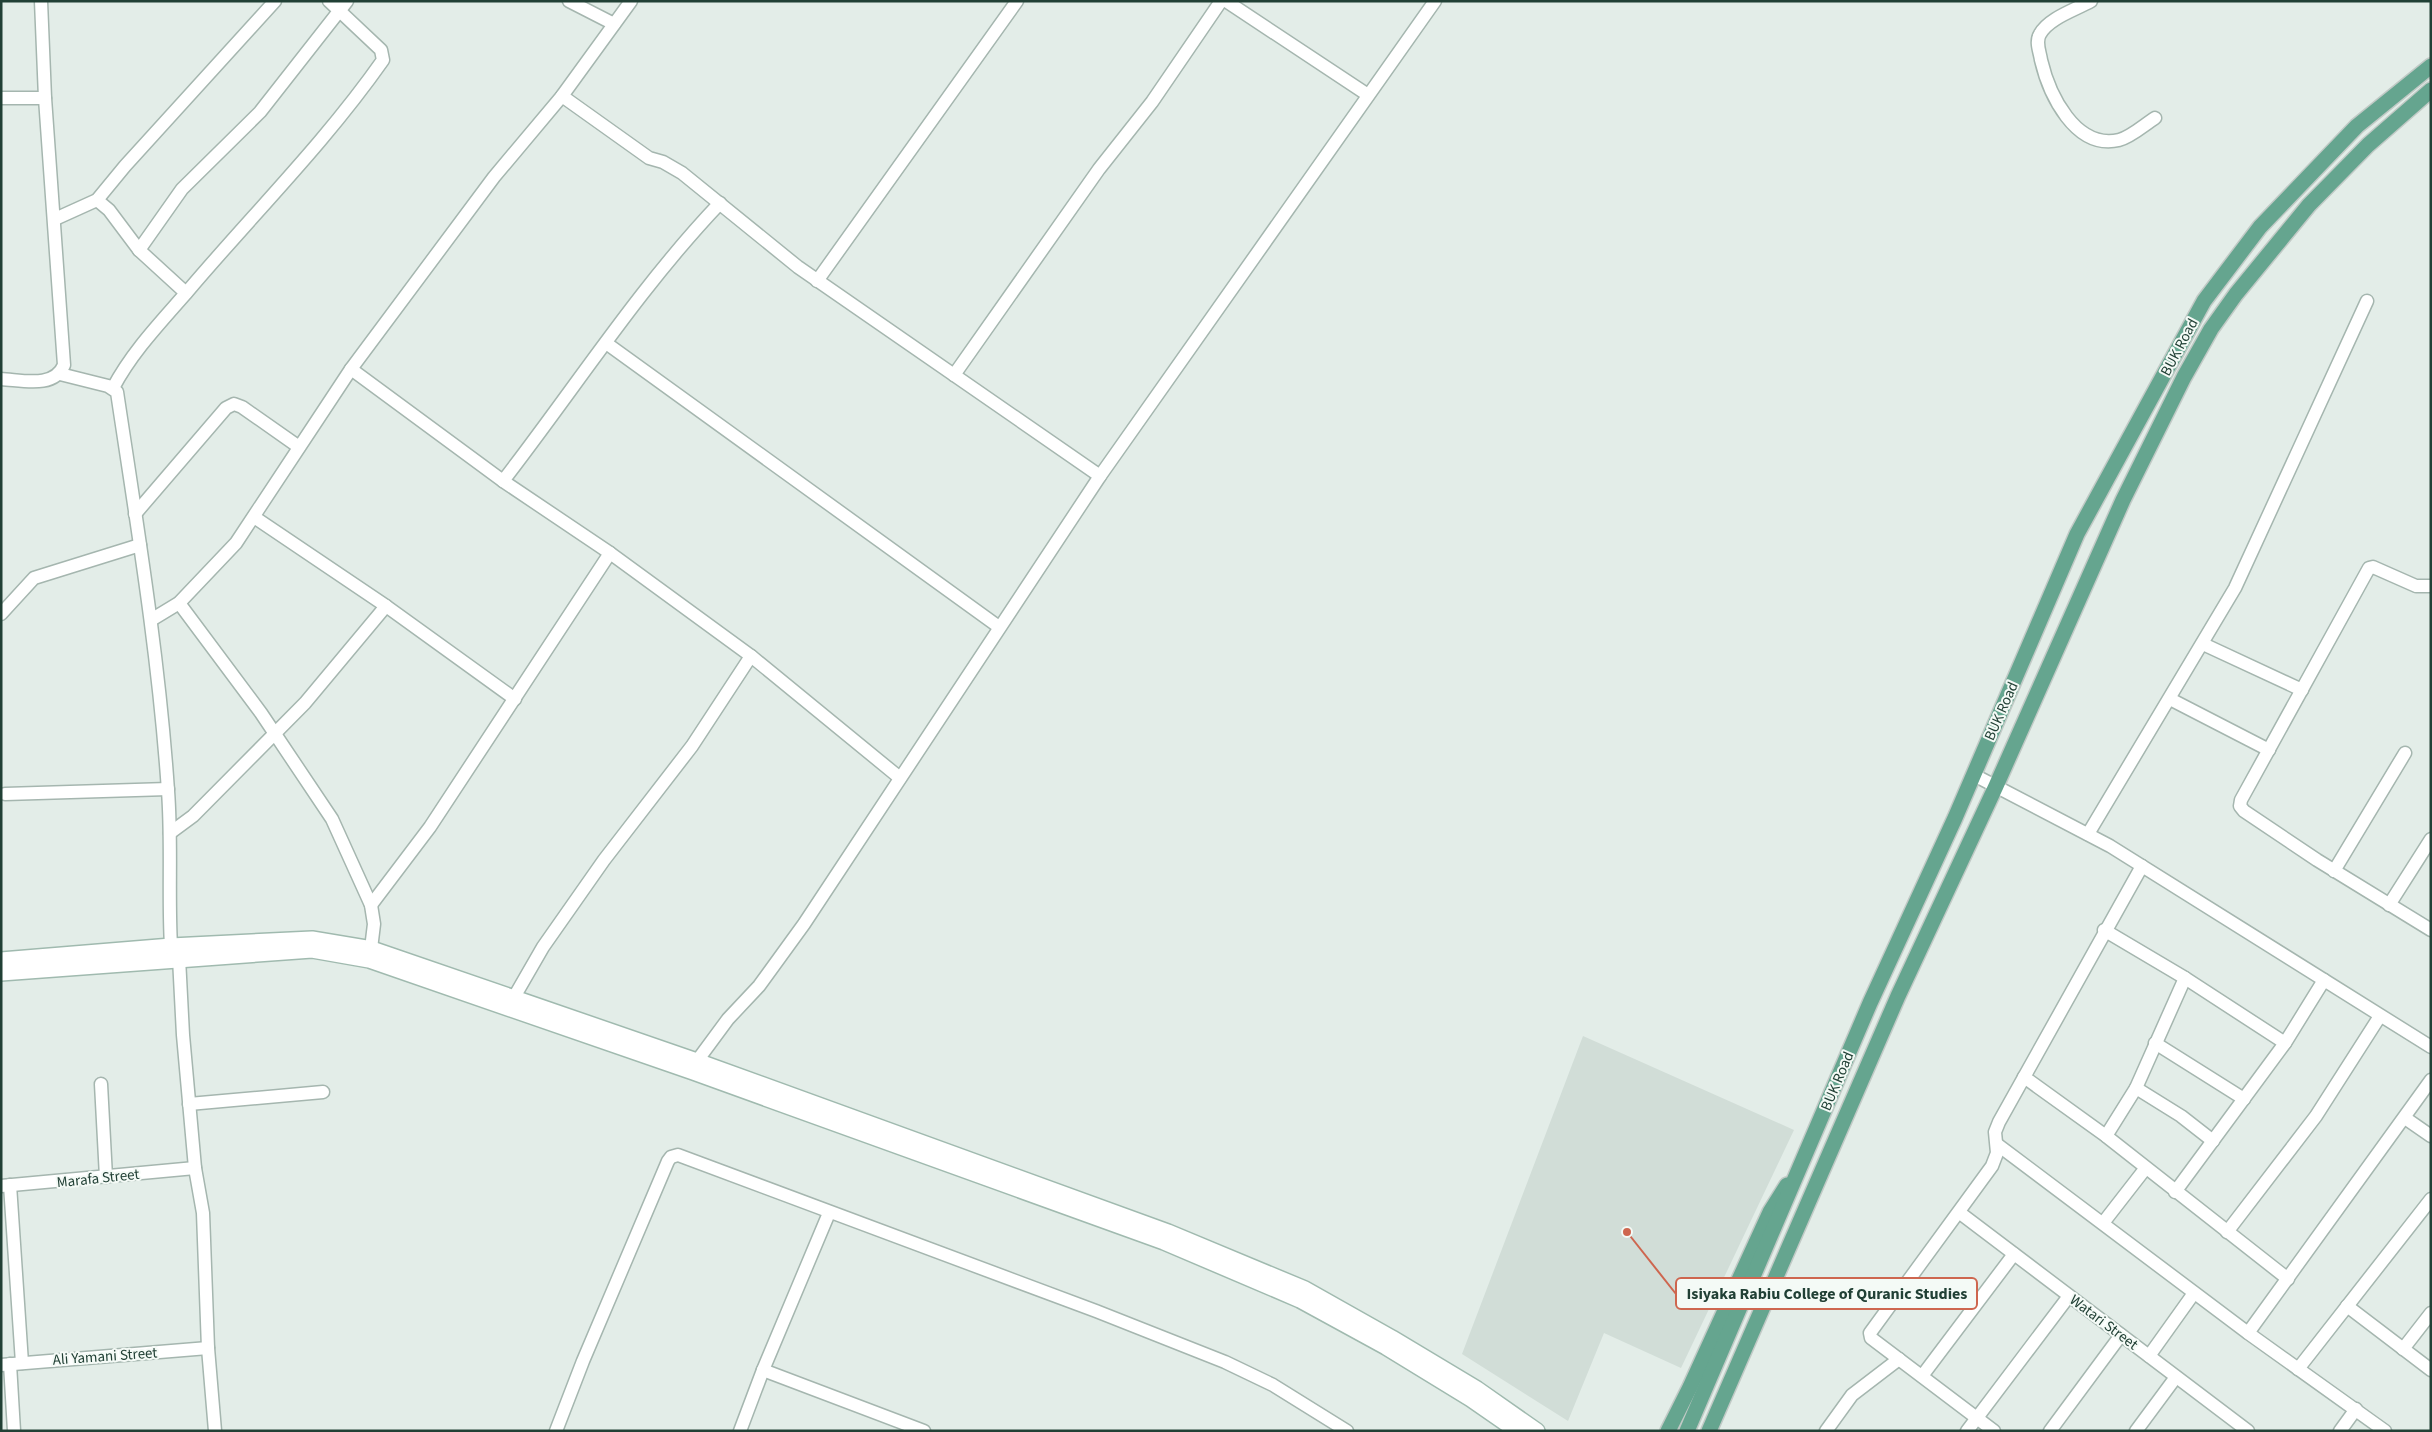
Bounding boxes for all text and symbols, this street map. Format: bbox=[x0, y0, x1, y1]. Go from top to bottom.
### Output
street label: BUK Road bbox=[2156, 315, 2203, 380]
street label: BUK Road bbox=[1979, 678, 2024, 744]
street label: BUK Road bbox=[1816, 1048, 1859, 1114]
street label: Marafa Street bbox=[56, 1164, 140, 1193]
callout: Isiyaka Rabiu College of Quranic Studies bbox=[1676, 1278, 1977, 1309]
text: Isiyaka Rabiu College of Quranic Studies bbox=[1687, 1283, 1967, 1305]
street label: Watari Street bbox=[2065, 1290, 2142, 1355]
street label: Ali Yamani Street bbox=[52, 1342, 158, 1371]

